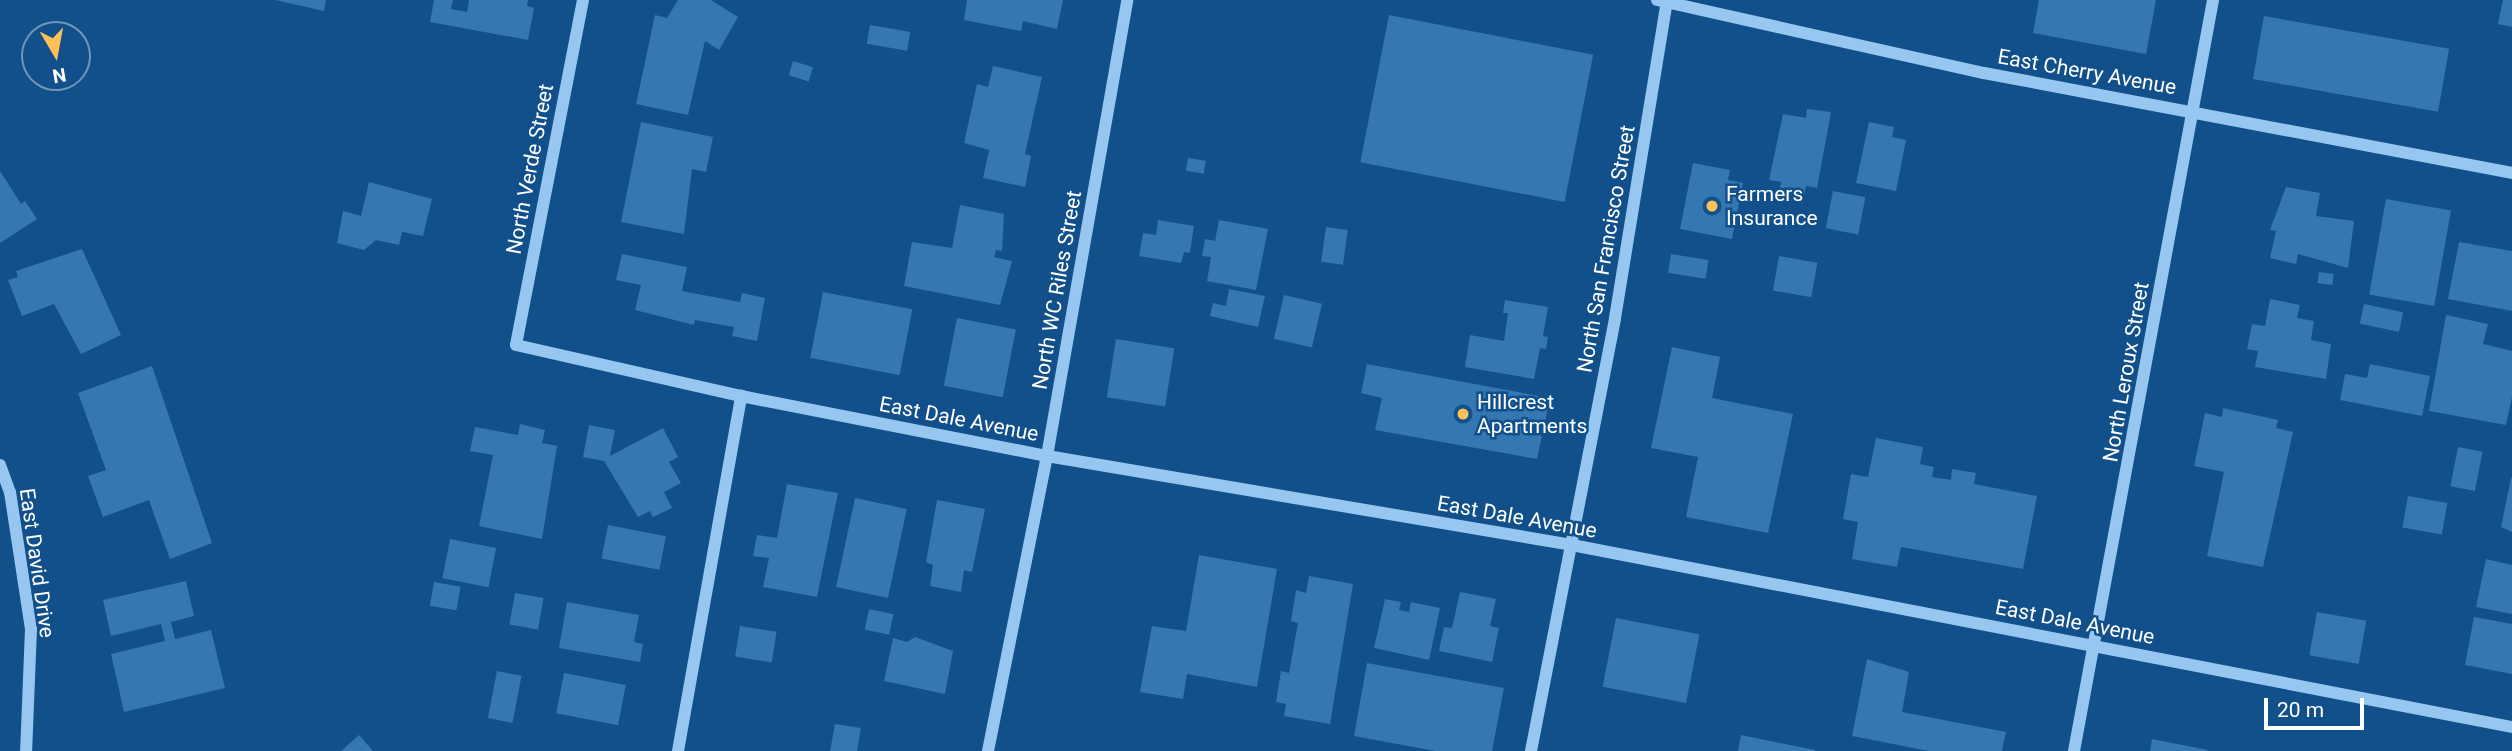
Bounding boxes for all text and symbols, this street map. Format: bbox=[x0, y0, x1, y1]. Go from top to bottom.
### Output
north arrow bbox=[21, 21, 91, 91]
street label: East Cherry Avenue bbox=[1996, 44, 2178, 100]
text: N bbox=[51, 63, 68, 88]
street label: North Verde Street bbox=[501, 82, 559, 256]
street label: North San Francisco Street bbox=[1572, 123, 1640, 375]
place label: Farmers Insurance bbox=[1726, 181, 1818, 231]
street label: North WC Riles Street bbox=[1027, 189, 1087, 391]
marker: Farmers Insurance bbox=[1704, 198, 1720, 214]
street label: North Leroux Street bbox=[2098, 280, 2154, 464]
place label: Hillcrest Apartments bbox=[1477, 389, 1587, 439]
street label: East Dale Avenue bbox=[877, 391, 1041, 447]
marker: Hillcrest Apartments bbox=[1455, 406, 1471, 422]
street label: East David Drive bbox=[14, 487, 60, 639]
street label: East Dale Avenue bbox=[1435, 491, 1599, 543]
street label: East Dale Avenue bbox=[1993, 594, 2157, 650]
scale bar bbox=[2267, 684, 2367, 728]
text: 20 m bbox=[2277, 698, 2324, 722]

